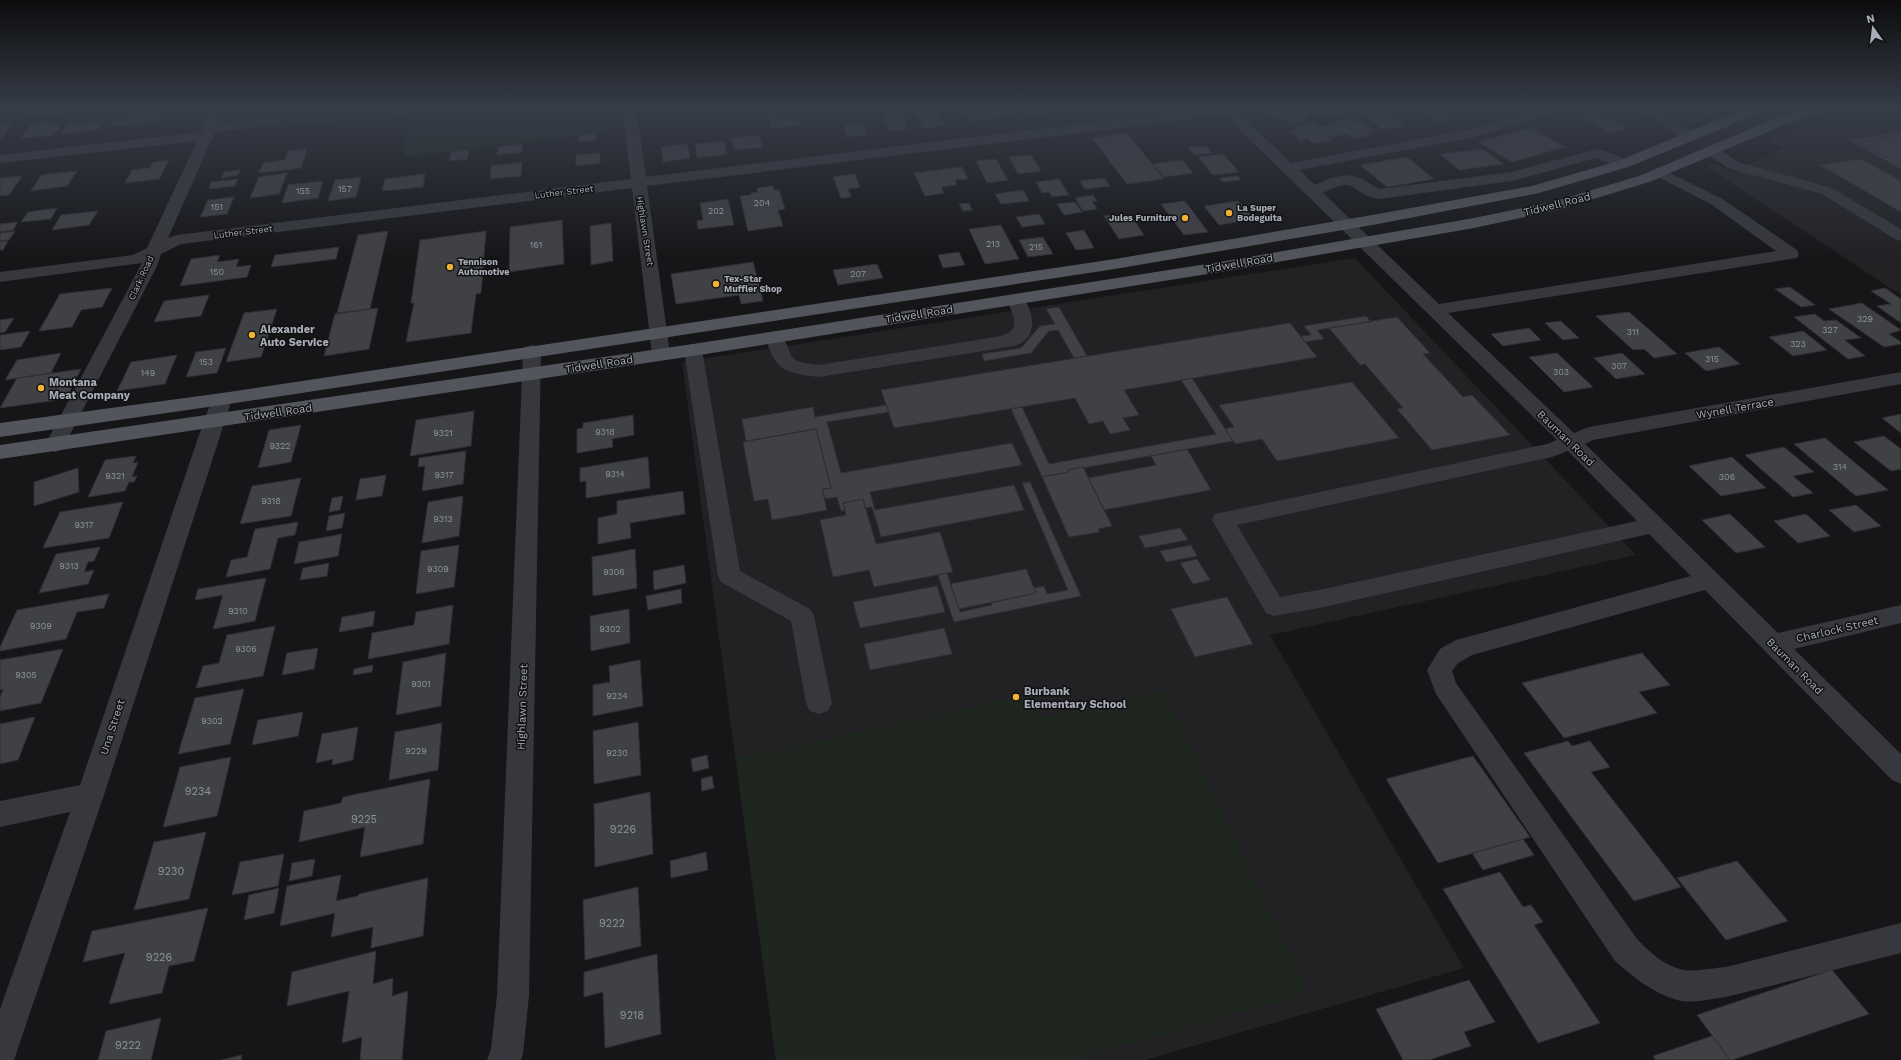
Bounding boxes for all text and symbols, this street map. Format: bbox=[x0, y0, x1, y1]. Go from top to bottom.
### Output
north arrow bbox=[1853, 8, 1893, 48]
text: N bbox=[1865, 11, 1876, 26]
street label: Luther Street bbox=[534, 183, 594, 201]
house number: 157 bbox=[338, 184, 352, 194]
house number: 155 bbox=[296, 186, 310, 196]
street label: Tidwell Road bbox=[1522, 190, 1592, 219]
street label: Highlawn Street bbox=[635, 195, 655, 267]
house number: 204 bbox=[754, 198, 771, 208]
house number: 151 bbox=[211, 202, 223, 212]
place label: La Super Bodeguita bbox=[1237, 203, 1283, 223]
house number: 202 bbox=[708, 206, 724, 216]
marker: La Super Bodeguita bbox=[1224, 208, 1234, 218]
place label: Jules Furniture bbox=[1109, 213, 1177, 223]
marker: Jules Furniture bbox=[1180, 213, 1190, 223]
street label: Luther Street bbox=[213, 223, 273, 241]
house number: 213 bbox=[986, 239, 1000, 249]
house number: 161 bbox=[530, 240, 542, 250]
house number: 215 bbox=[1029, 242, 1043, 252]
street label: Tidwell Road bbox=[1204, 251, 1274, 276]
street label: Clark Road bbox=[126, 254, 156, 302]
place label: Tennison Automotive bbox=[458, 257, 510, 277]
marker: Tennison Automotive bbox=[445, 262, 455, 272]
house number: 150 bbox=[210, 267, 225, 277]
house number: 207 bbox=[850, 269, 866, 279]
place label: Tex-Star Muffler Shop bbox=[724, 274, 782, 294]
marker: Tex-Star Muffler Shop bbox=[711, 279, 721, 289]
street label: Tidwell Road bbox=[884, 303, 954, 326]
house number: 329 bbox=[1857, 314, 1873, 324]
place label: Alexander Auto Service bbox=[260, 323, 329, 349]
house number: 327 bbox=[1822, 325, 1838, 335]
house number: 311 bbox=[1627, 327, 1639, 337]
marker: Alexander Auto Service bbox=[247, 330, 257, 340]
house number: 323 bbox=[1790, 339, 1806, 349]
street label: Tidwell Road bbox=[564, 353, 634, 376]
house number: 315 bbox=[1705, 354, 1719, 364]
house number: 153 bbox=[199, 357, 213, 367]
house number: 307 bbox=[1611, 361, 1627, 371]
house number: 303 bbox=[1553, 367, 1569, 377]
house number: 149 bbox=[141, 368, 155, 378]
place label: Montana Meat Company bbox=[49, 376, 131, 402]
marker: Montana Meat Company bbox=[36, 383, 46, 393]
street label: Wynell Terrace bbox=[1695, 395, 1775, 422]
street label: Tidwell Road bbox=[243, 401, 313, 424]
street label: Bauman Road bbox=[1534, 408, 1597, 469]
house number: 9318 bbox=[595, 427, 615, 437]
house number: 9321 bbox=[433, 428, 453, 438]
house number: 9322 bbox=[269, 441, 291, 451]
house number: 314 bbox=[1833, 462, 1848, 472]
house number: 9314 bbox=[605, 469, 625, 479]
house number: 9317 bbox=[434, 470, 454, 480]
house number: 9321 bbox=[105, 471, 125, 481]
house number: 306 bbox=[1719, 472, 1735, 482]
house number: 9318 bbox=[261, 496, 281, 506]
house number: 9313 bbox=[433, 514, 453, 524]
house number: 9317 bbox=[74, 520, 94, 530]
house number: 9313 bbox=[59, 561, 79, 571]
house number: 9309 bbox=[427, 564, 449, 574]
house number: 9306 bbox=[603, 567, 625, 577]
house number: 9310 bbox=[228, 606, 248, 616]
street label: Charlock Street bbox=[1795, 614, 1880, 645]
house number: 9309 bbox=[30, 621, 52, 631]
house number: 9302 bbox=[599, 624, 621, 634]
street label: Bauman Road bbox=[1764, 635, 1826, 697]
house number: 9306 bbox=[235, 644, 257, 654]
street label: Highlawn Street bbox=[515, 663, 531, 750]
house number: 9305 bbox=[15, 670, 37, 680]
house number: 9301 bbox=[411, 679, 431, 689]
place label: Burbank Elementary School bbox=[1024, 685, 1127, 711]
house number: 9234 bbox=[606, 691, 628, 701]
marker: Burbank Elementary School bbox=[1011, 692, 1021, 702]
street label: Una Street bbox=[97, 697, 128, 756]
house number: 9302 bbox=[201, 716, 223, 726]
house number: 9229 bbox=[405, 746, 427, 756]
house number: 9230 bbox=[606, 748, 628, 758]
house number: 9234 bbox=[185, 785, 211, 798]
house number: 9225 bbox=[351, 813, 377, 826]
house number: 9226 bbox=[610, 823, 636, 836]
house number: 9230 bbox=[158, 865, 184, 878]
house number: 9222 bbox=[599, 917, 625, 930]
house number: 9226 bbox=[146, 951, 172, 964]
house number: 9218 bbox=[620, 1009, 644, 1022]
house number: 9222 bbox=[115, 1039, 141, 1052]

